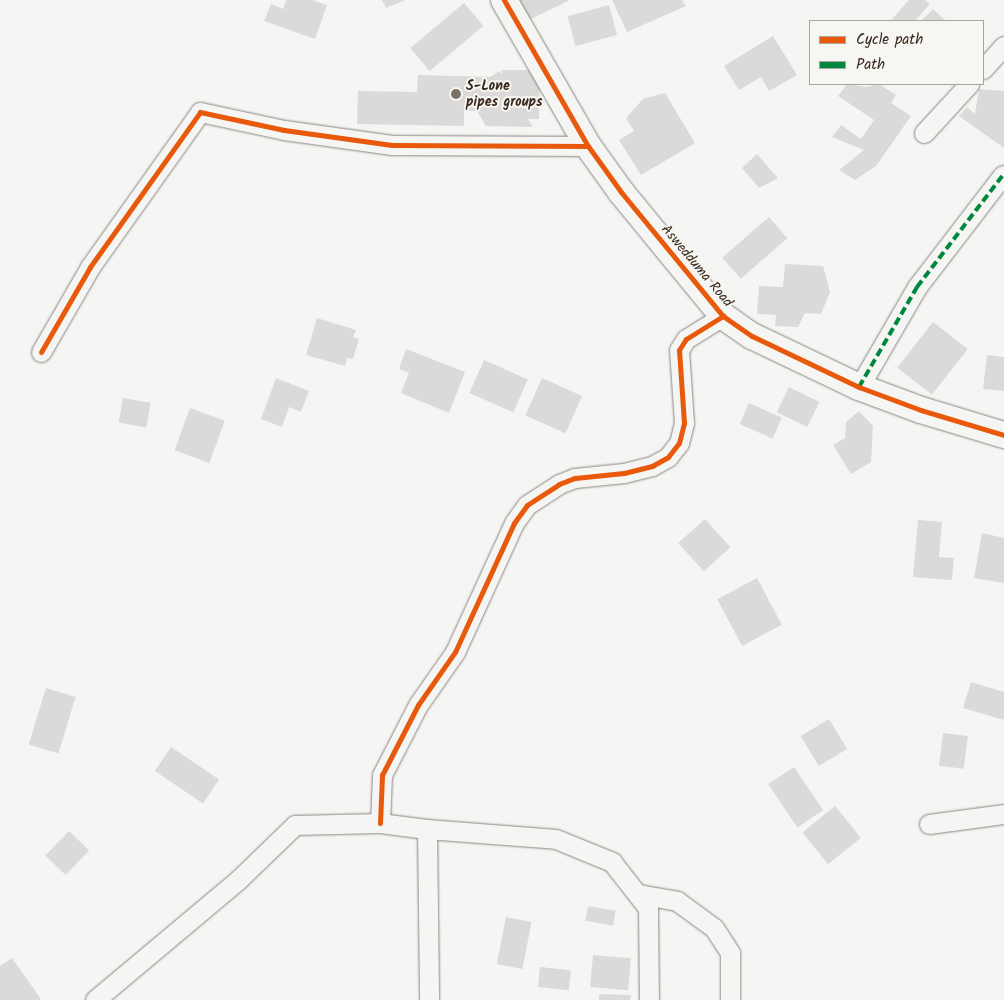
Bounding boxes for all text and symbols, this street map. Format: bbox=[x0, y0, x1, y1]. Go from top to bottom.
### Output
legend bbox=[809, 20, 984, 85]
text: Cycle path bbox=[856, 28, 923, 52]
text: Path bbox=[856, 53, 885, 77]
place label: S-Lone pipes groups bbox=[466, 78, 543, 110]
marker: S-Lone pipes groups bbox=[450, 88, 462, 100]
street label: Aswedduma Road bbox=[658, 221, 736, 311]

